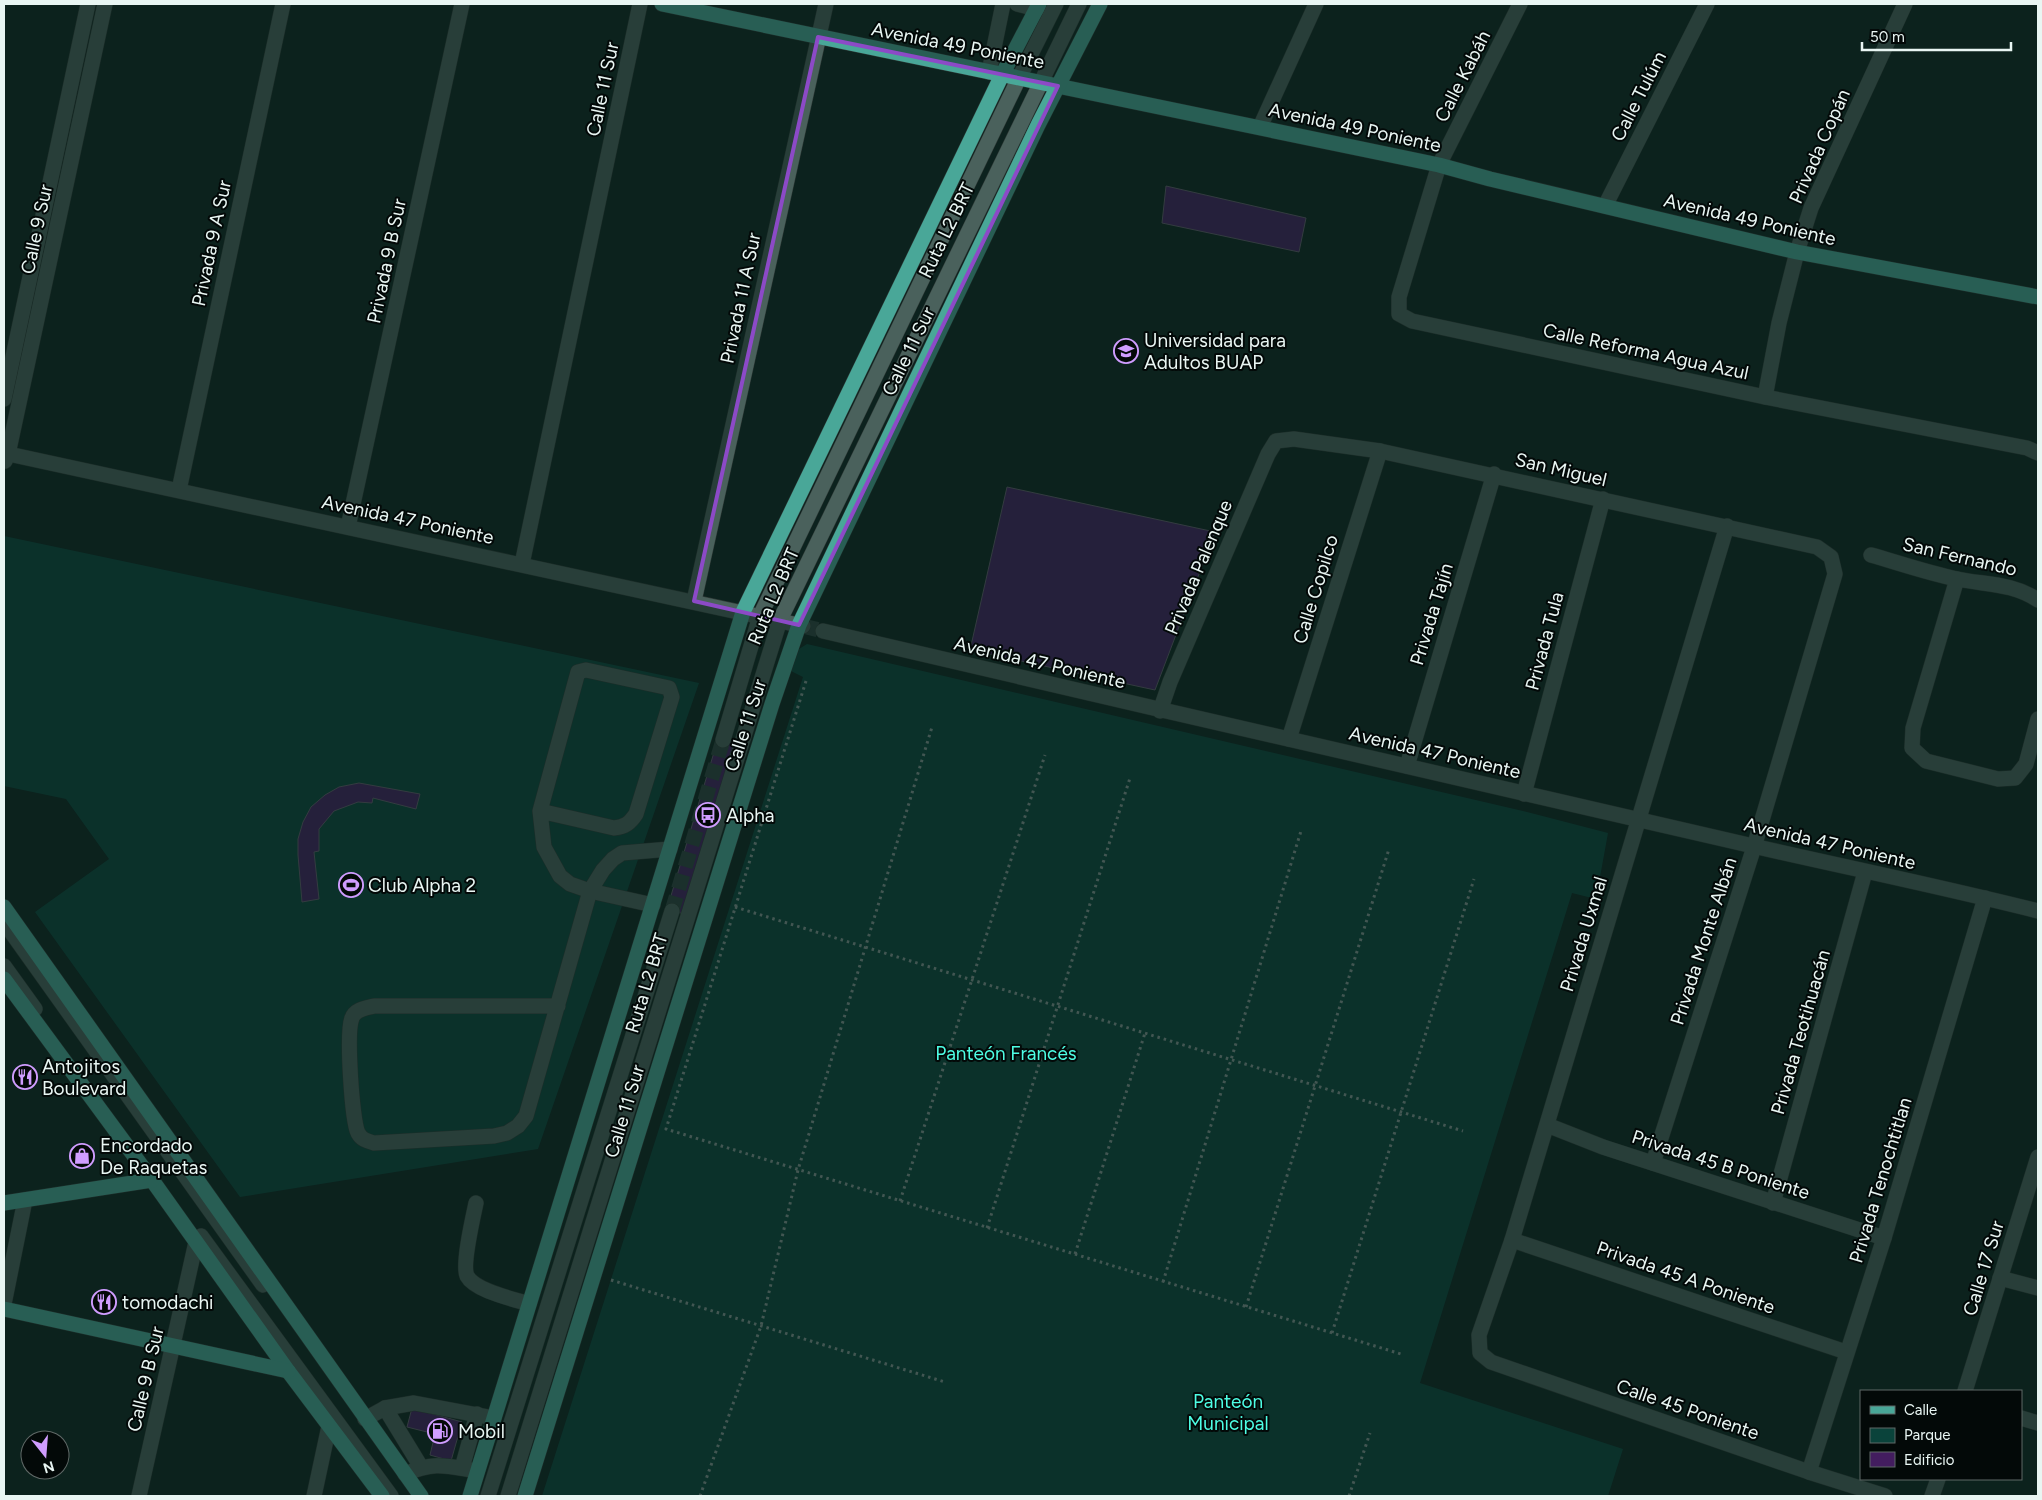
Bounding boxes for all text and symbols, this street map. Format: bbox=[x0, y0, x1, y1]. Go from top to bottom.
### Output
street label: Avenida 49 Poniente bbox=[869, 17, 1046, 74]
scale bar bbox=[1862, 20, 2011, 52]
street label: Calle Kabáh bbox=[1430, 27, 1495, 126]
text: 50 m bbox=[1870, 28, 1905, 46]
street label: Calle 11 Sur bbox=[581, 39, 624, 138]
street label: Calle Tulúm bbox=[1606, 47, 1671, 145]
street label: Privada Copán bbox=[1784, 85, 1855, 207]
street label: Avenida 49 Poniente bbox=[1267, 98, 1443, 157]
street label: Privada 9 A Sur bbox=[187, 177, 236, 308]
street label: Ruta L2 BRT bbox=[914, 178, 980, 282]
street label: Calle 9 Sur bbox=[16, 182, 57, 276]
street label: Avenida 49 Poniente bbox=[1662, 189, 1838, 250]
street label: Privada 9 B Sur bbox=[362, 196, 411, 326]
street label: Privada 11 A Sur bbox=[715, 230, 766, 366]
street label: Calle 11 Sur bbox=[877, 303, 940, 399]
street label: Calle Reforma Agua Azul bbox=[1541, 318, 1751, 385]
place label: Universidad para Adultos BUAP bbox=[1144, 329, 1286, 374]
school or university icon: Universidad para Adultos BUAP bbox=[1113, 338, 1139, 364]
street label: San Miguel bbox=[1513, 448, 1609, 491]
street label: Avenida 47 Poniente bbox=[320, 490, 496, 549]
street label: Privada Palenque bbox=[1160, 496, 1237, 638]
street label: Calle Copilco bbox=[1288, 532, 1343, 646]
street label: San Fernando bbox=[1900, 532, 2019, 581]
street label: Ruta L2 BRT bbox=[743, 544, 804, 648]
street label: Privada Tajín bbox=[1405, 560, 1458, 668]
street label: Privada Tula bbox=[1520, 590, 1569, 693]
street label: Avenida 47 Poniente bbox=[952, 632, 1128, 693]
street label: Calle 11 Sur bbox=[720, 675, 771, 774]
street label: Avenida 47 Poniente bbox=[1347, 722, 1523, 783]
bus stop icon: Alpha bbox=[695, 802, 721, 828]
place label: Alpha bbox=[726, 804, 775, 827]
street label: Avenida 47 Poniente bbox=[1742, 813, 1918, 874]
street label: Privada Monte Albán bbox=[1666, 854, 1741, 1028]
sports icon: Club Alpha 2 bbox=[338, 872, 364, 898]
place label: Club Alpha 2 bbox=[368, 874, 476, 897]
street label: Privada Uxmal bbox=[1555, 874, 1612, 994]
street label: Ruta L2 BRT bbox=[620, 930, 673, 1036]
street label: Privada Teotihuacán bbox=[1766, 947, 1835, 1117]
park label: Panteón Francés bbox=[935, 1042, 1077, 1065]
place label: Antojitos Boulevard bbox=[42, 1055, 126, 1100]
street label: Calle 11 Sur bbox=[599, 1061, 650, 1160]
restaurant icon: Antojitos Boulevard bbox=[12, 1064, 38, 1090]
street label: Privada Tenochtitlan bbox=[1844, 1095, 1917, 1266]
street label: Privada 45 B Poniente bbox=[1629, 1125, 1813, 1204]
place label: Encordado De Raquetas bbox=[100, 1134, 208, 1179]
shop icon: Encordado De Raquetas bbox=[69, 1143, 95, 1169]
street label: Calle 17 Sur bbox=[1958, 1217, 2009, 1318]
street label: Privada 45 A Poniente bbox=[1594, 1236, 1778, 1319]
restaurant icon: tomodachi bbox=[91, 1289, 117, 1315]
place label: tomodachi bbox=[122, 1291, 213, 1314]
street label: Calle 9 B Sur bbox=[122, 1324, 169, 1434]
street label: Calle 45 Poniente bbox=[1613, 1374, 1762, 1445]
park label: Panteón Municipal bbox=[1187, 1390, 1269, 1435]
legend bbox=[1860, 1390, 2022, 1480]
text: Calle bbox=[1904, 1401, 1937, 1419]
fuel station icon: Mobil bbox=[427, 1418, 453, 1444]
place label: Mobil bbox=[458, 1420, 505, 1443]
text: Parque bbox=[1904, 1426, 1951, 1444]
north arrow bbox=[20, 1430, 70, 1480]
text: Edificio bbox=[1904, 1451, 1955, 1469]
text: N bbox=[41, 1457, 56, 1477]

